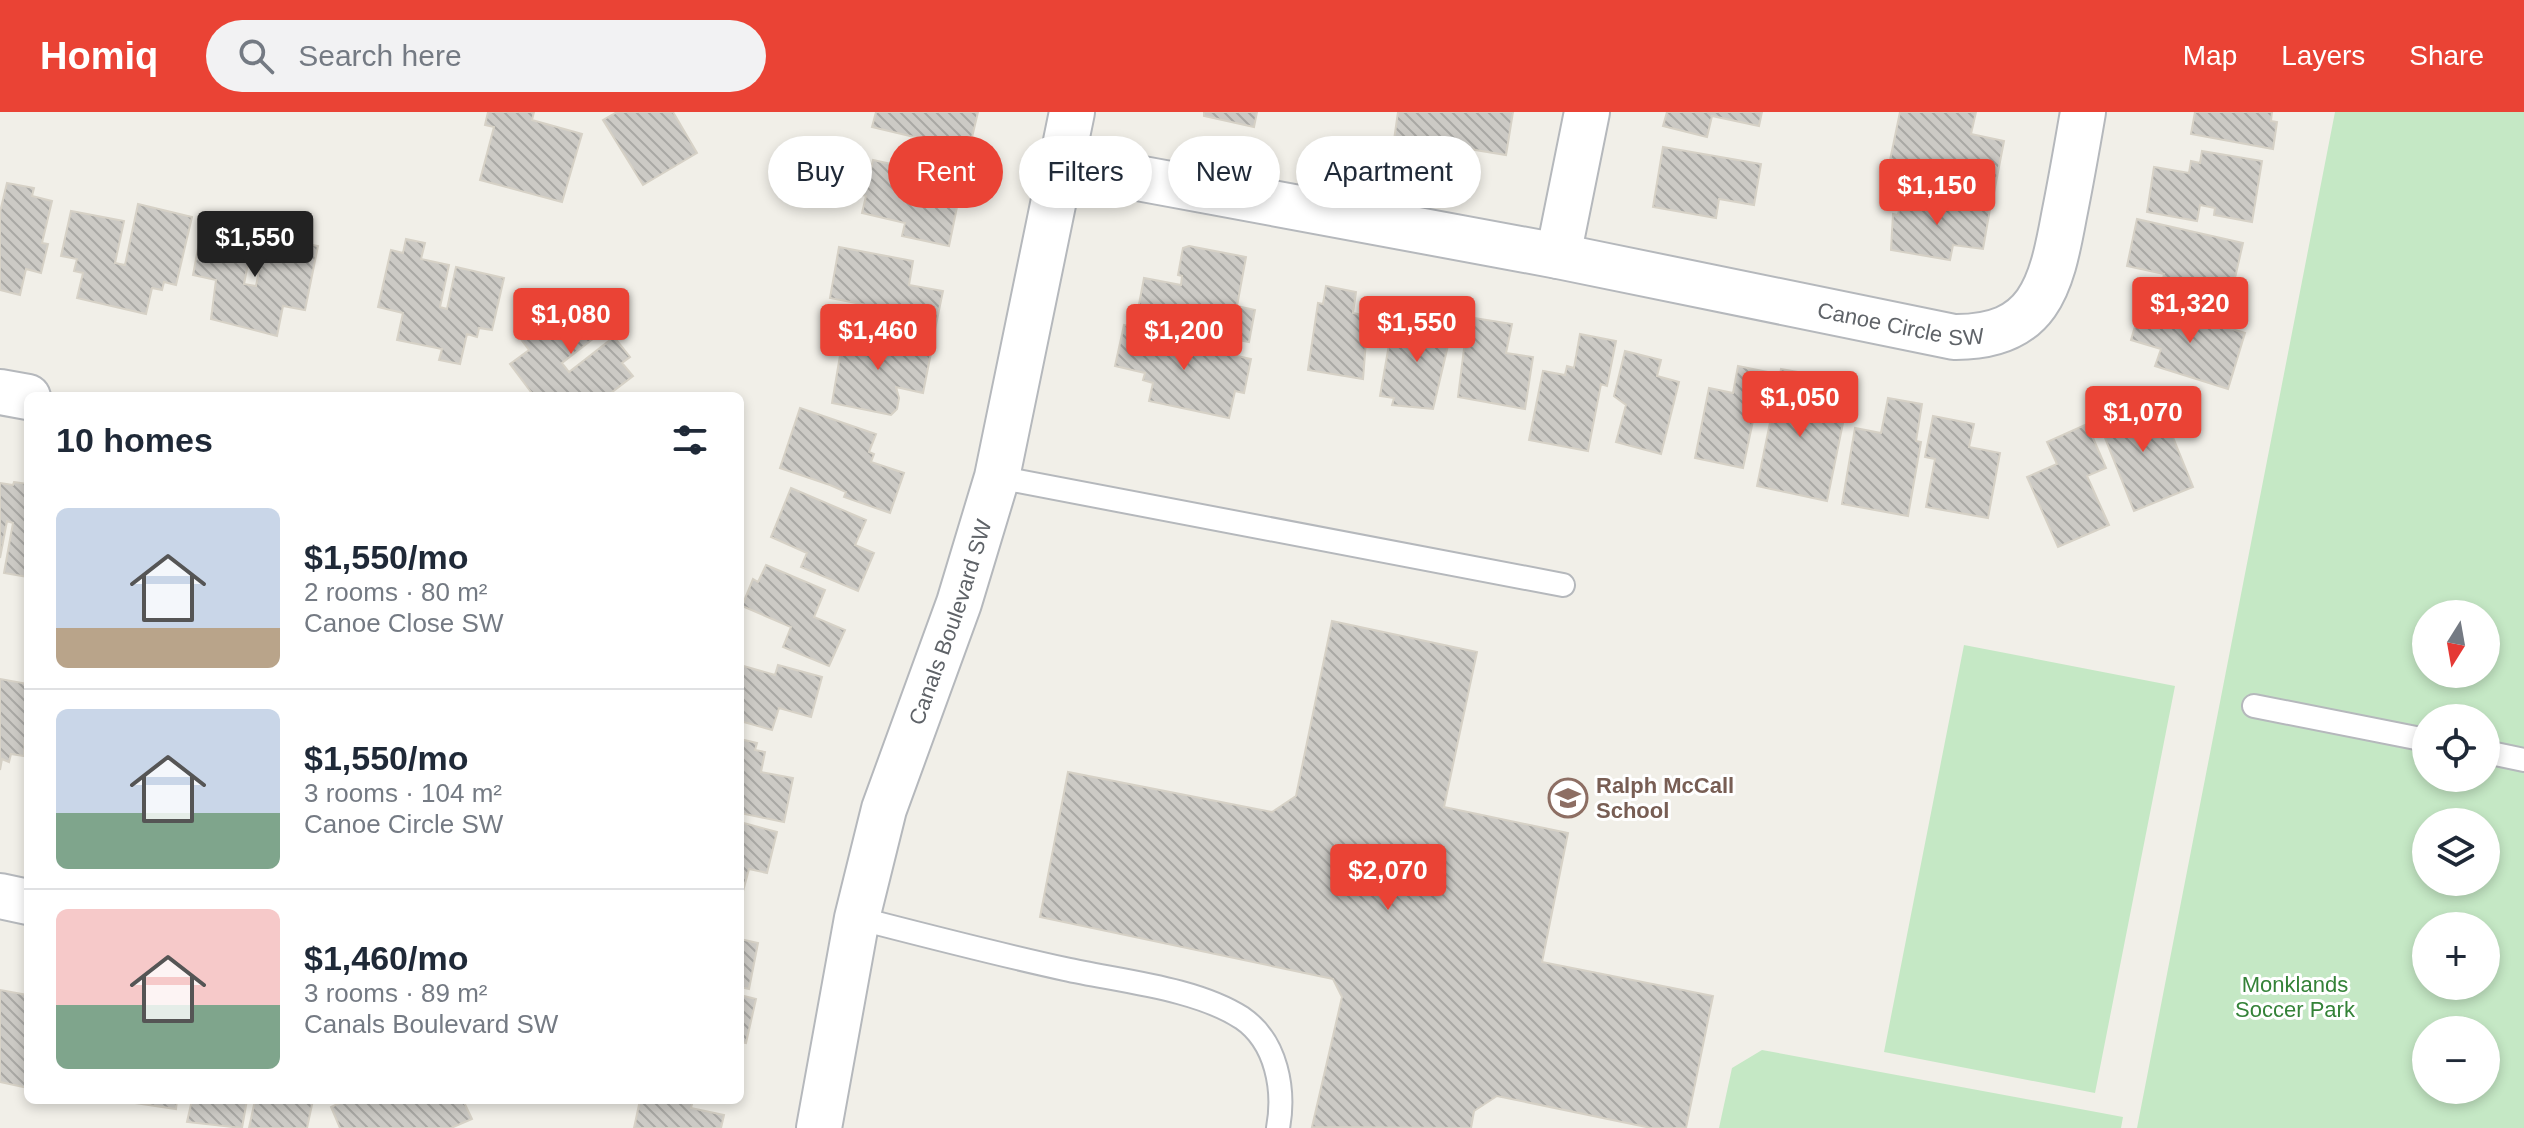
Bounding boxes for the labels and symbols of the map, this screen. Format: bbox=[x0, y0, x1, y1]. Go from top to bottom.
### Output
pin: $1,150 bbox=[1872, 159, 2002, 227]
pin: $1,550 bbox=[190, 211, 320, 279]
pin: $1,320 bbox=[2125, 277, 2255, 345]
pin: $1,080 bbox=[506, 288, 636, 356]
pin: $1,550 bbox=[1352, 296, 1482, 364]
street label: Canoe Circle SW bbox=[1815, 297, 1985, 350]
pin: $1,460 bbox=[813, 304, 943, 372]
pin: $1,200 bbox=[1119, 304, 1249, 372]
pin: $1,050 bbox=[1735, 371, 1865, 439]
pin: $1,070 bbox=[2078, 386, 2208, 454]
street label: Canals Boulevard SW bbox=[904, 516, 997, 728]
north arrow bbox=[2412, 600, 2500, 688]
place label: Ralph McCall School bbox=[1596, 773, 1734, 823]
school or university icon: Ralph McCall School bbox=[1547, 777, 1589, 819]
pin: $2,070 bbox=[1323, 844, 1453, 912]
park label: Monklands Soccer Park bbox=[2235, 972, 2356, 1022]

